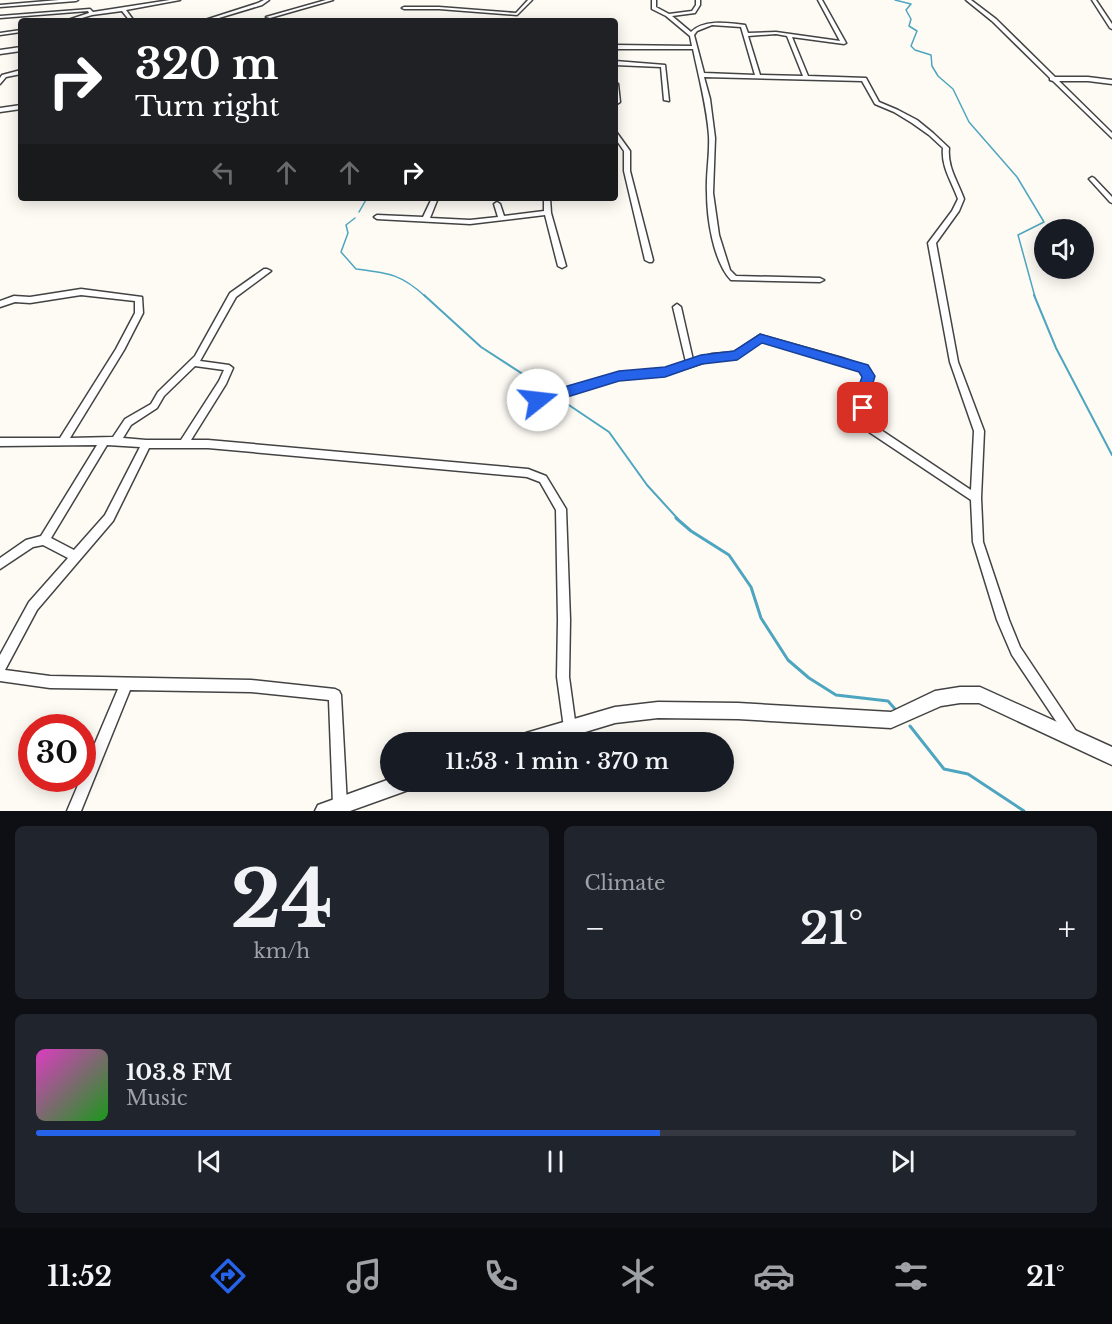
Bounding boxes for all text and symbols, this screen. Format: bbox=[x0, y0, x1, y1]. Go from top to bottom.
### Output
text: 320 m bbox=[135, 38, 278, 90]
icon: right bbox=[36, 42, 114, 120]
text: Turn right bbox=[135, 90, 279, 123]
icon: left bbox=[207, 156, 240, 189]
icon: ahead bbox=[270, 156, 303, 189]
icon: ahead bbox=[333, 156, 366, 189]
icon: right bbox=[396, 156, 429, 189]
map controls bbox=[1034, 219, 1094, 279]
button: sound bbox=[1034, 219, 1094, 279]
position arrow bbox=[506, 368, 570, 432]
pin bbox=[837, 382, 888, 433]
icon: arrive bbox=[846, 391, 879, 424]
speed limit sign: 30 bbox=[18, 714, 96, 792]
text: 11:53 · 1 min · 370 m bbox=[445, 748, 669, 775]
text: 24 bbox=[230, 851, 333, 948]
text: Climate bbox=[585, 871, 665, 895]
text: 21° bbox=[800, 900, 864, 956]
text: − bbox=[585, 908, 605, 949]
text: + bbox=[1058, 908, 1076, 949]
text: km/h bbox=[253, 939, 310, 963]
text: 103.8 FM bbox=[126, 1059, 232, 1086]
text: Music bbox=[126, 1086, 187, 1110]
icon: previous bbox=[193, 1145, 226, 1178]
icon: pause bbox=[539, 1145, 572, 1178]
icon: next bbox=[886, 1145, 919, 1178]
icon: directions bbox=[207, 1255, 249, 1297]
icon: music bbox=[343, 1255, 385, 1297]
icon: phone bbox=[480, 1255, 522, 1297]
icon: climate bbox=[617, 1255, 659, 1297]
icon: car bbox=[753, 1255, 795, 1297]
icon: filters bbox=[890, 1255, 932, 1297]
text: 11:52 bbox=[47, 1260, 112, 1293]
text: 21° bbox=[1026, 1260, 1065, 1293]

